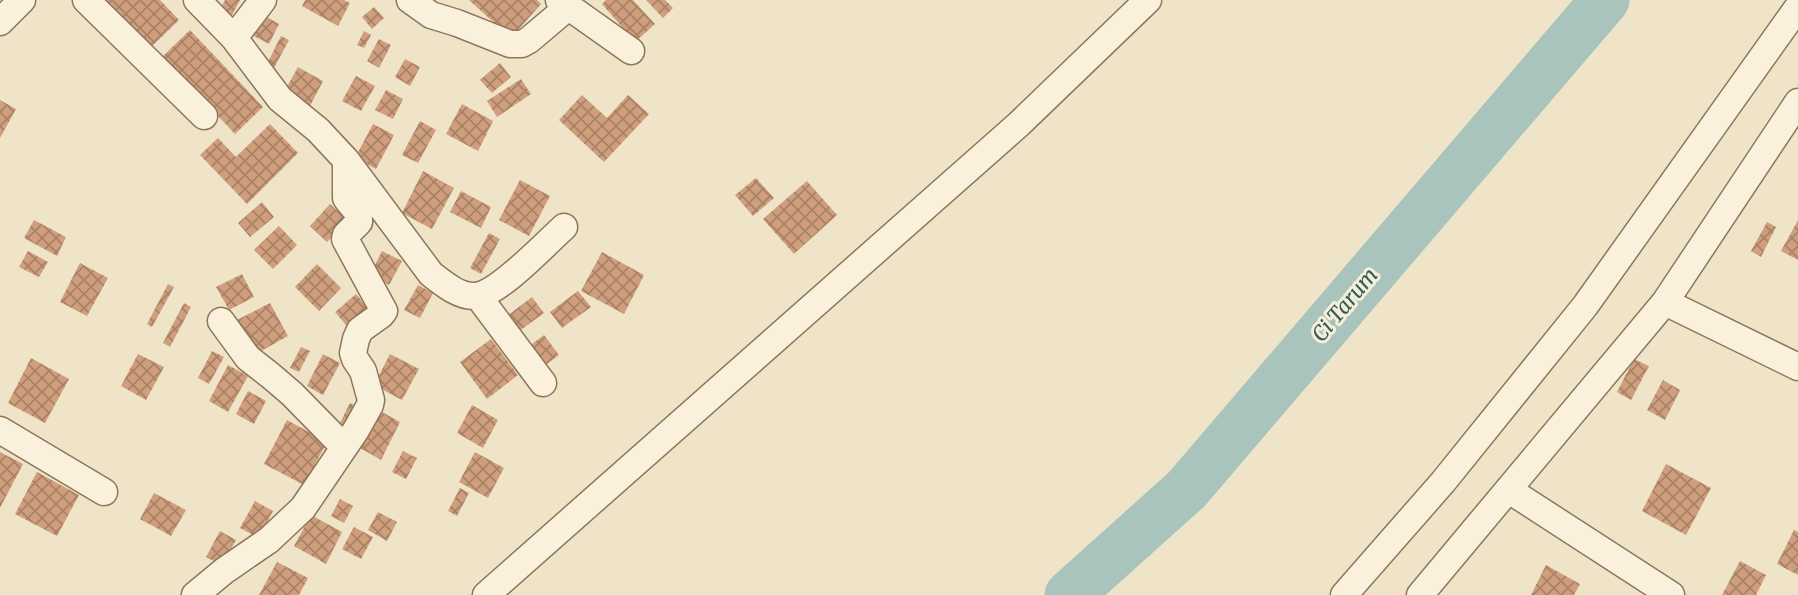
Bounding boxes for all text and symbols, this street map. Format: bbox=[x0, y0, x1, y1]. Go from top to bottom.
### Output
water label: Ci Tarum bbox=[1306, 262, 1383, 347]

